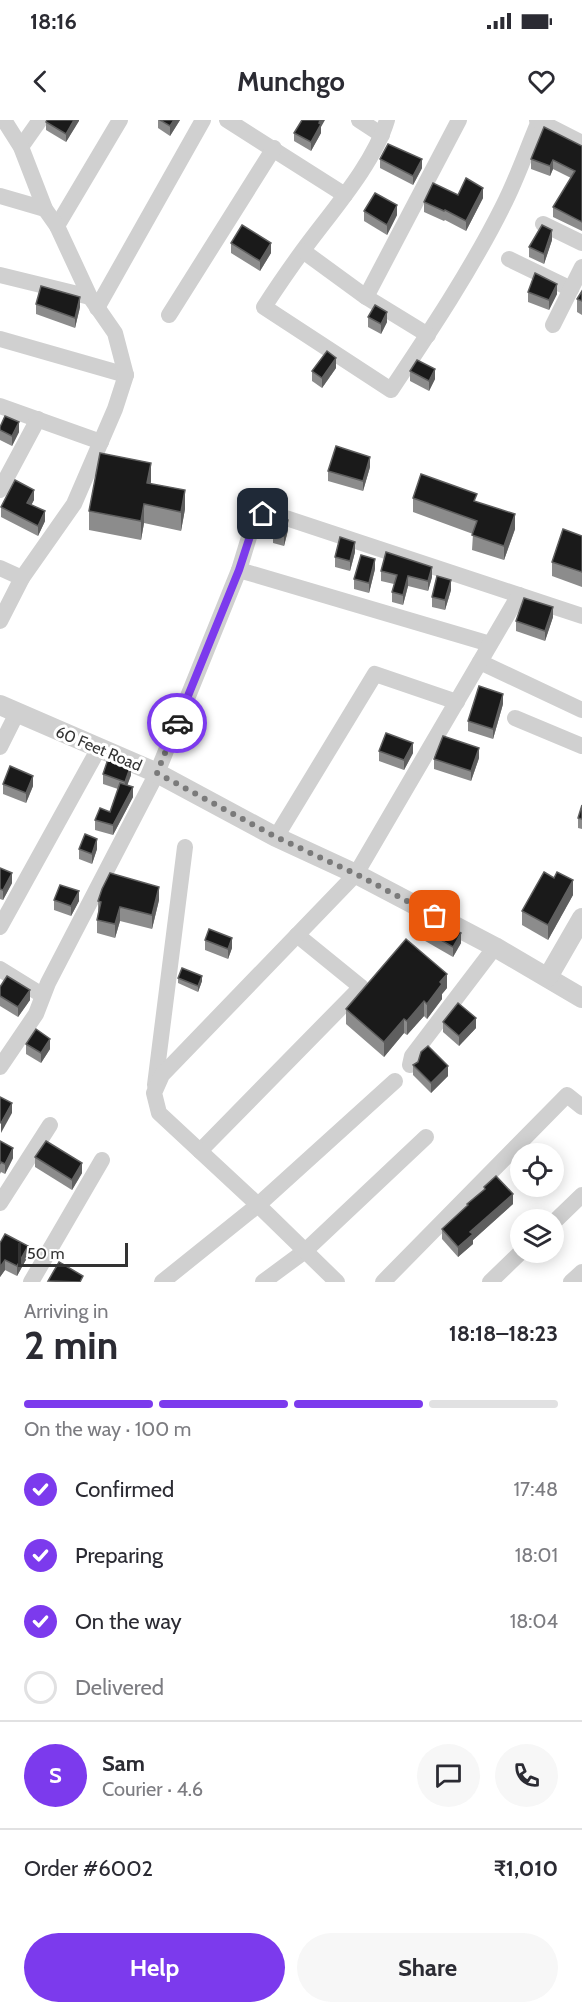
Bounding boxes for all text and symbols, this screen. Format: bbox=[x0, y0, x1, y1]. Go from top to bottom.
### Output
text: 18:16 bbox=[30, 8, 77, 35]
icon: back bbox=[24, 65, 57, 98]
text: Munchgo bbox=[237, 65, 345, 98]
icon: heart bbox=[525, 65, 558, 98]
pin bbox=[237, 488, 288, 539]
icon: home bbox=[246, 497, 279, 530]
courier bbox=[147, 693, 207, 753]
icon: car bbox=[161, 707, 194, 740]
street label: 60 Feet Road bbox=[53, 722, 145, 775]
pin bbox=[409, 890, 460, 941]
icon: bag bbox=[418, 899, 451, 932]
map controls bbox=[510, 1143, 564, 1263]
button: locate bbox=[510, 1143, 564, 1197]
button: layers bbox=[510, 1209, 564, 1263]
scale bar bbox=[18, 1240, 128, 1268]
text: 50 m bbox=[27, 1244, 64, 1263]
text: Arriving in bbox=[24, 1299, 108, 1323]
text: 18:18–18:23 bbox=[449, 1320, 558, 1347]
text: 2 min bbox=[24, 1321, 118, 1369]
text: On the way · 100 m bbox=[24, 1417, 191, 1441]
icon: check bbox=[24, 1473, 57, 1506]
text: Confirmed bbox=[75, 1476, 174, 1503]
text: 17:48 bbox=[514, 1477, 558, 1501]
icon: check bbox=[24, 1539, 57, 1572]
text: Preparing bbox=[75, 1542, 163, 1569]
text: 18:01 bbox=[515, 1543, 558, 1567]
icon: check bbox=[24, 1605, 57, 1638]
text: On the way bbox=[75, 1608, 182, 1635]
text: 18:04 bbox=[510, 1609, 558, 1633]
text: Delivered bbox=[75, 1674, 164, 1701]
button: chat bbox=[417, 1744, 480, 1807]
button: phone bbox=[495, 1744, 558, 1807]
text: Sam bbox=[102, 1750, 145, 1777]
text: S bbox=[49, 1762, 62, 1789]
text: Courier · 4.6 bbox=[102, 1777, 203, 1801]
text: Order #6002 bbox=[24, 1855, 153, 1882]
text: ₹1,010 bbox=[494, 1855, 558, 1882]
button: Help bbox=[24, 1933, 285, 2002]
button: Share bbox=[297, 1933, 558, 2002]

